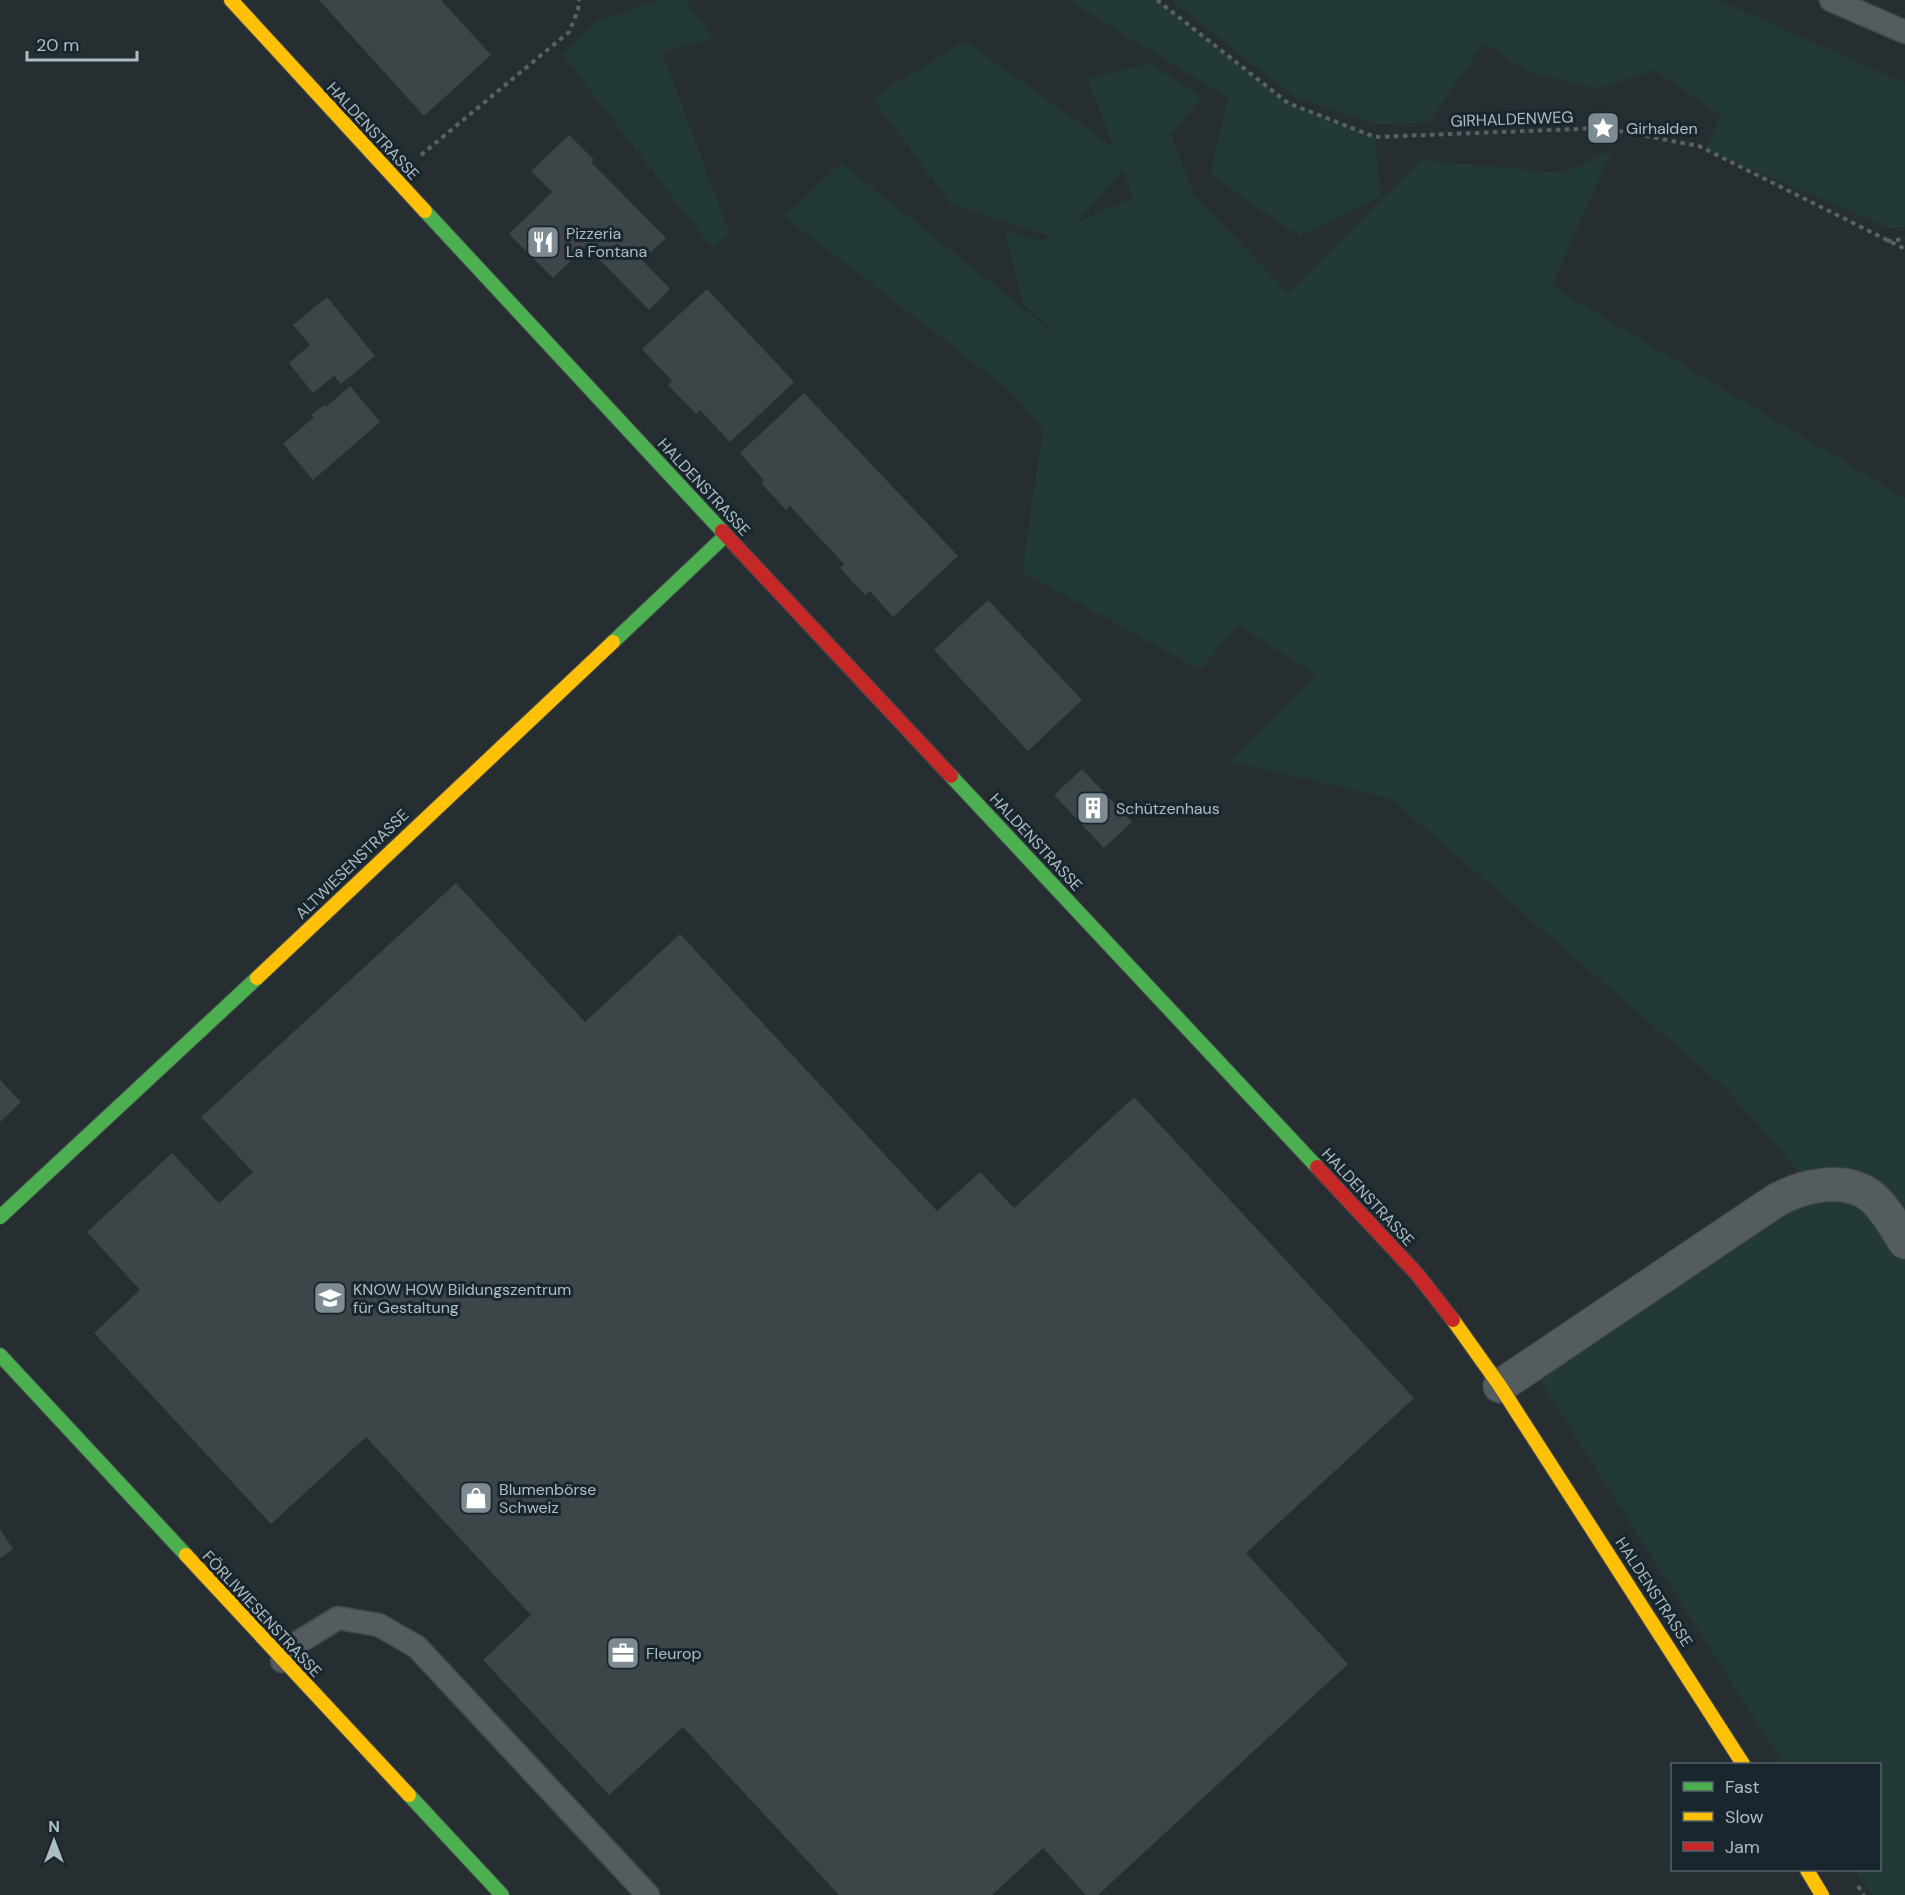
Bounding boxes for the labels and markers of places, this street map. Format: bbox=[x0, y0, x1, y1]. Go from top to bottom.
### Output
place icon: Girhalden bbox=[1585, 110, 1621, 146]
place label: Girhalden bbox=[1626, 118, 1698, 139]
place label: Pizzeria La Fontana bbox=[566, 223, 647, 262]
restaurant icon: Pizzeria La Fontana bbox=[525, 224, 561, 260]
building icon: Schützenhaus bbox=[1075, 790, 1111, 826]
place label: Schützenhaus bbox=[1116, 798, 1220, 819]
place label: KNOW HOW Bildungszentrum für Gestaltung bbox=[353, 1279, 571, 1318]
school or university icon: KNOW HOW Bildungszentrum für Gestaltung bbox=[312, 1280, 348, 1316]
place label: Blumenbörse Schweiz bbox=[499, 1479, 596, 1518]
shop icon: Blumenbörse Schweiz bbox=[458, 1480, 494, 1516]
office icon: Fleurop bbox=[605, 1635, 641, 1671]
place label: Fleurop bbox=[646, 1643, 702, 1664]

